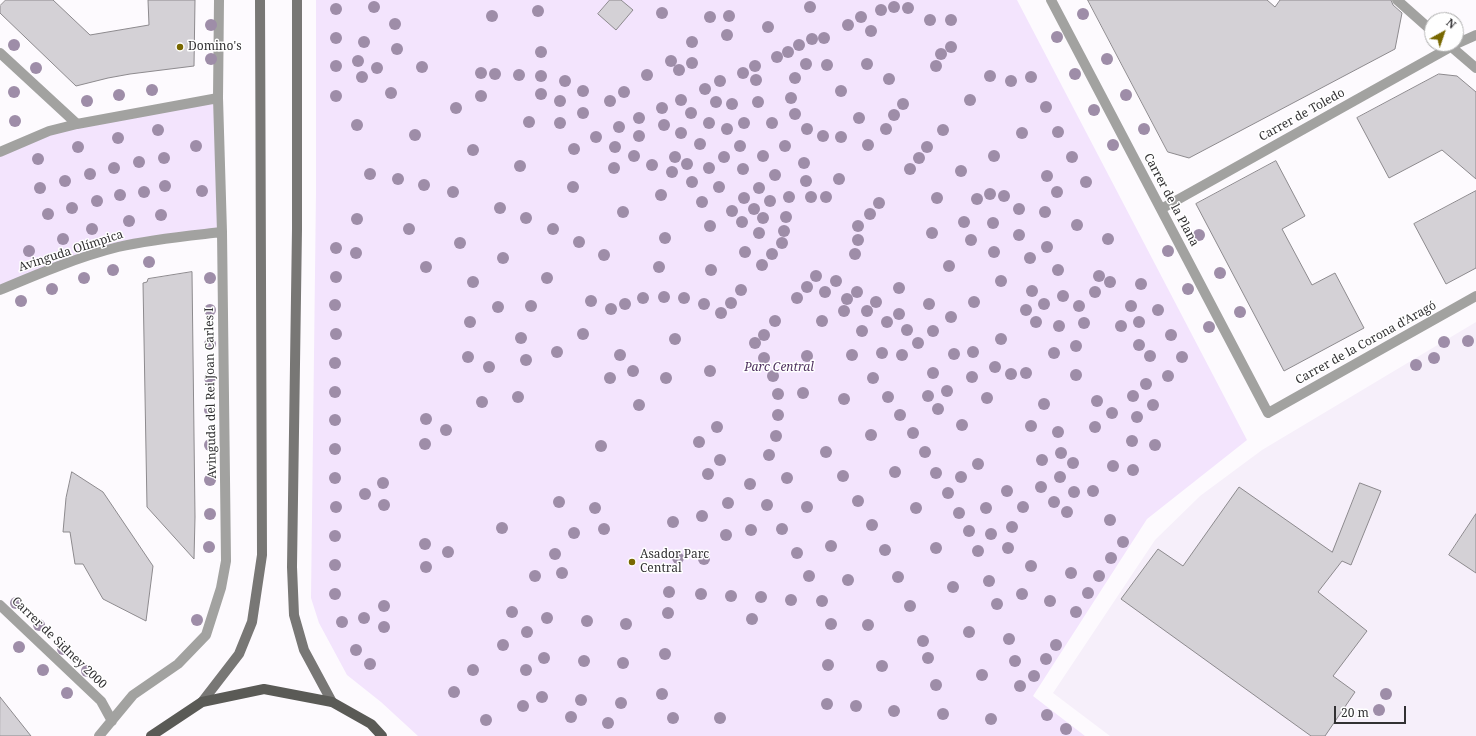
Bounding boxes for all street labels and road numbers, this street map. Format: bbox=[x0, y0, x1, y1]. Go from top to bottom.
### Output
street label: Carrer de Toledo bbox=[1257, 86, 1347, 144]
street label: Carrer de la Plana bbox=[1140, 151, 1202, 249]
street label: Avinguda Olímpica bbox=[17, 227, 125, 275]
street label: Carrer de la Corona d'Aragó bbox=[1293, 298, 1439, 388]
street label: Avinguda del Rei Joan Carles I bbox=[202, 307, 220, 479]
street label: Carrer de Sidney 2000 bbox=[9, 594, 109, 692]

